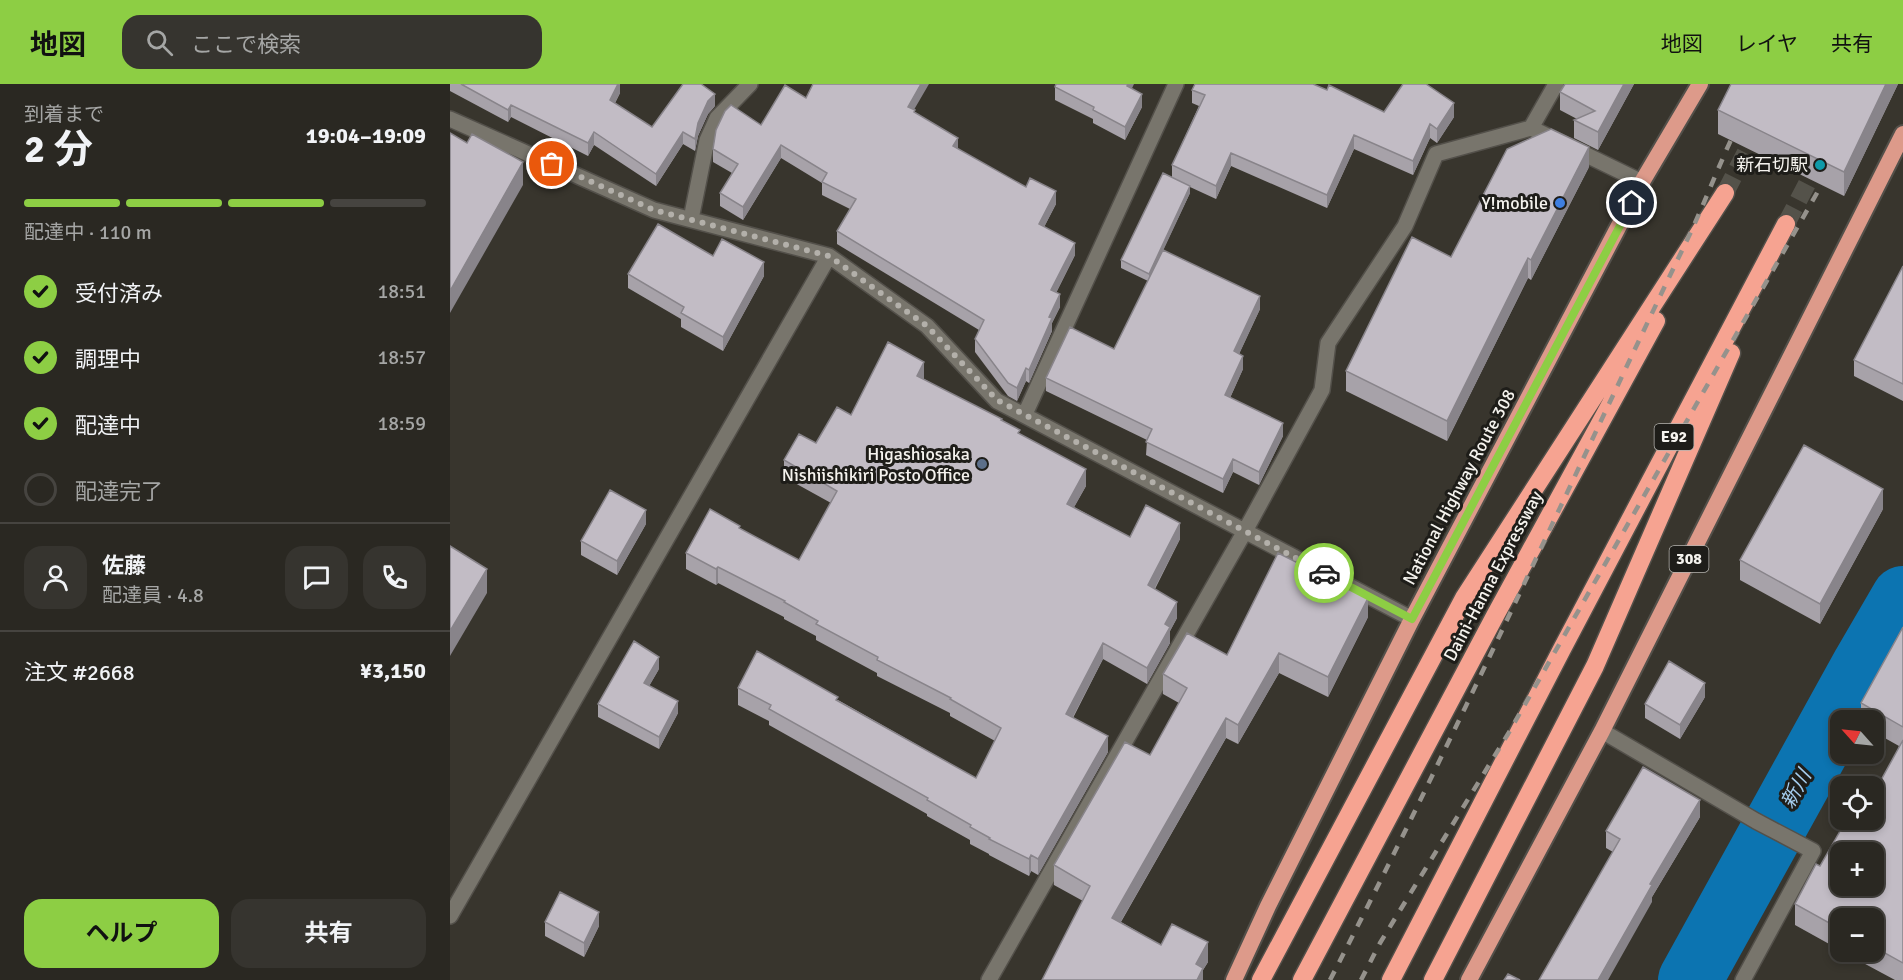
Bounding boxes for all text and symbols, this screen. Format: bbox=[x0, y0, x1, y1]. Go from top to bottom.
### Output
search box bbox=[122, 15, 542, 69]
icon: search bbox=[143, 26, 176, 59]
text: 地図 bbox=[30, 28, 86, 62]
text: ここで検索 bbox=[191, 31, 301, 58]
text: 地図 bbox=[1661, 31, 1703, 57]
text: レイヤ bbox=[1736, 31, 1798, 57]
text: 共有 bbox=[1831, 31, 1873, 57]
text: 到着まで bbox=[24, 102, 104, 127]
text: 19:04–19:09 bbox=[306, 122, 426, 149]
text: 2 分 bbox=[24, 125, 93, 173]
pin bbox=[526, 138, 577, 189]
icon: bag bbox=[535, 147, 568, 180]
place label: 新石切駅 bbox=[1736, 154, 1808, 176]
marker: 新石切駅 bbox=[1813, 158, 1827, 172]
pin bbox=[1606, 177, 1657, 228]
icon: home bbox=[1615, 186, 1648, 219]
place label: Y!mobile bbox=[1482, 192, 1548, 214]
marker: Y!mobile bbox=[1553, 196, 1567, 210]
text: 配達中 · 110 m bbox=[24, 220, 152, 245]
icon: check bbox=[24, 275, 57, 308]
text: 18:51 bbox=[377, 279, 426, 304]
text: 受付済み bbox=[75, 280, 163, 307]
icon: check bbox=[24, 341, 57, 374]
text: 18:57 bbox=[377, 345, 426, 370]
text: 調理中 bbox=[75, 346, 141, 373]
street label: National Highway Route 308 bbox=[1398, 385, 1520, 589]
icon: check bbox=[24, 407, 57, 440]
text: 18:59 bbox=[377, 411, 426, 436]
text: 配達中 bbox=[75, 412, 141, 439]
road number: E92 bbox=[1654, 424, 1694, 450]
place label: Higashiosaka Nishiishikiri Posto Office bbox=[782, 443, 970, 486]
marker: Higashiosaka Nishiishikiri Posto Office bbox=[975, 457, 989, 471]
text: 配達完了 bbox=[75, 478, 163, 505]
street label: Daini-Hanna Expressway bbox=[1439, 487, 1548, 665]
courier bbox=[1294, 543, 1354, 603]
button: person bbox=[24, 546, 87, 609]
button: chat bbox=[285, 546, 348, 609]
button: phone bbox=[363, 546, 426, 609]
road number: 308 bbox=[1670, 546, 1708, 572]
text: 佐藤 bbox=[102, 552, 146, 579]
icon: car bbox=[1308, 557, 1341, 590]
text: 配達員 · 4.8 bbox=[102, 583, 204, 608]
text: ¥3,150 bbox=[360, 657, 426, 684]
text: 注文 #2668 bbox=[24, 659, 135, 686]
north arrow bbox=[1830, 710, 1884, 764]
map controls bbox=[1830, 710, 1884, 962]
water label: 新川 bbox=[1775, 764, 1818, 813]
button: locate bbox=[1830, 776, 1884, 830]
button: + bbox=[1830, 842, 1884, 896]
button: ヘルプ bbox=[24, 899, 219, 968]
button: 共有 bbox=[231, 899, 426, 968]
button: − bbox=[1830, 908, 1884, 962]

